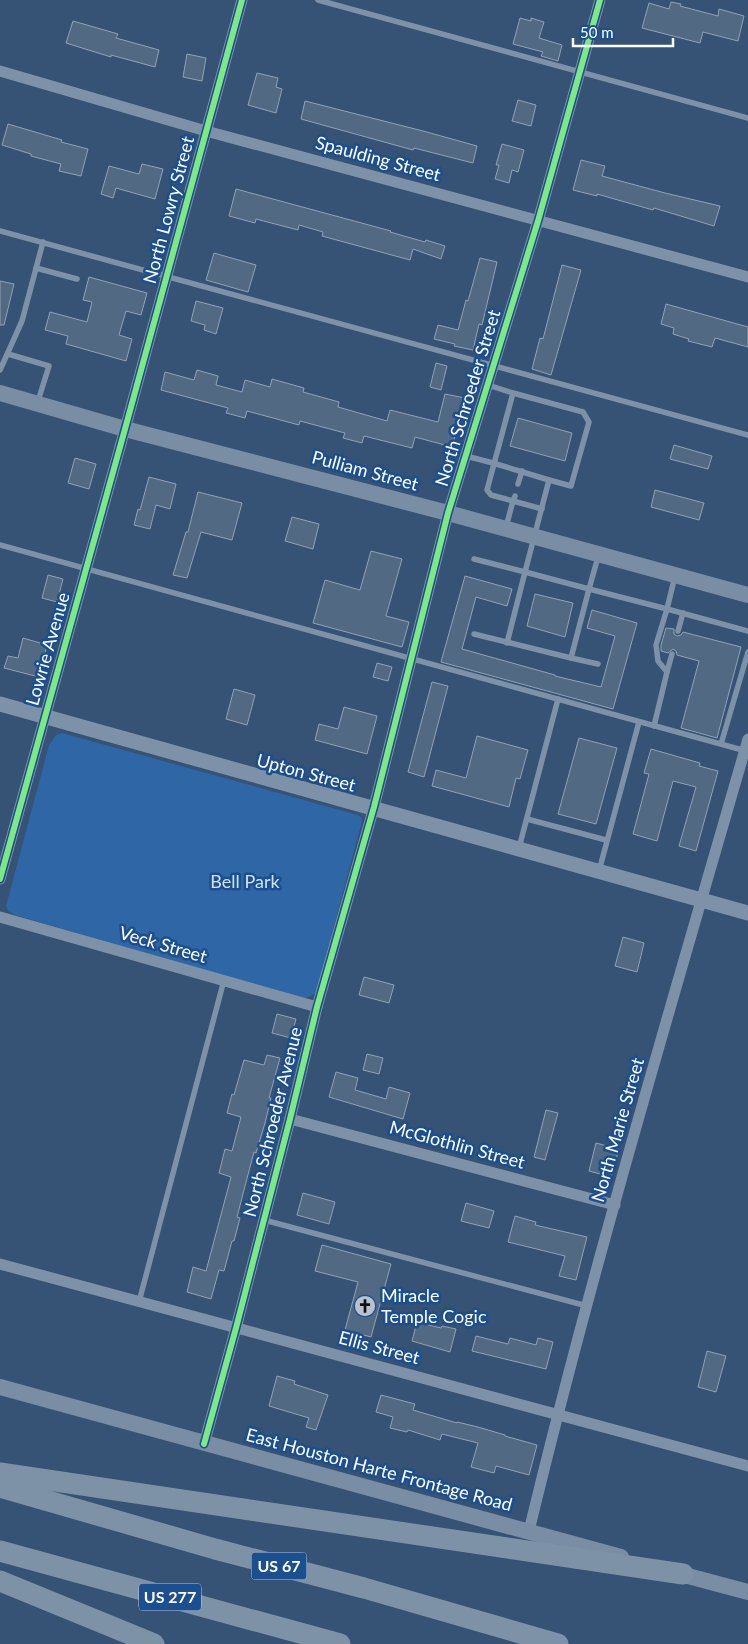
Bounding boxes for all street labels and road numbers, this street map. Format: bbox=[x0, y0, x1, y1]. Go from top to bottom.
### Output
street label: Spaulding Street bbox=[313, 131, 444, 185]
street label: North Lowry Street bbox=[138, 133, 198, 286]
street label: North Schroeder Street bbox=[430, 306, 505, 489]
street label: Pulliam Street bbox=[310, 445, 421, 495]
street label: Lowrie Avenue bbox=[20, 590, 74, 708]
street label: Upton Street bbox=[254, 748, 359, 796]
street label: Veck Street bbox=[117, 921, 210, 967]
street label: North Schroeder Avenue bbox=[238, 1025, 306, 1219]
street label: North Marie Street bbox=[586, 1055, 648, 1204]
street label: McGlothlin Street bbox=[387, 1115, 528, 1173]
street label: Ellis Street bbox=[336, 1326, 423, 1369]
street label: East Houston Harte Frontage Road bbox=[244, 1423, 515, 1515]
road number: US 67 bbox=[252, 1552, 306, 1580]
road number: US 277 bbox=[139, 1584, 201, 1610]

